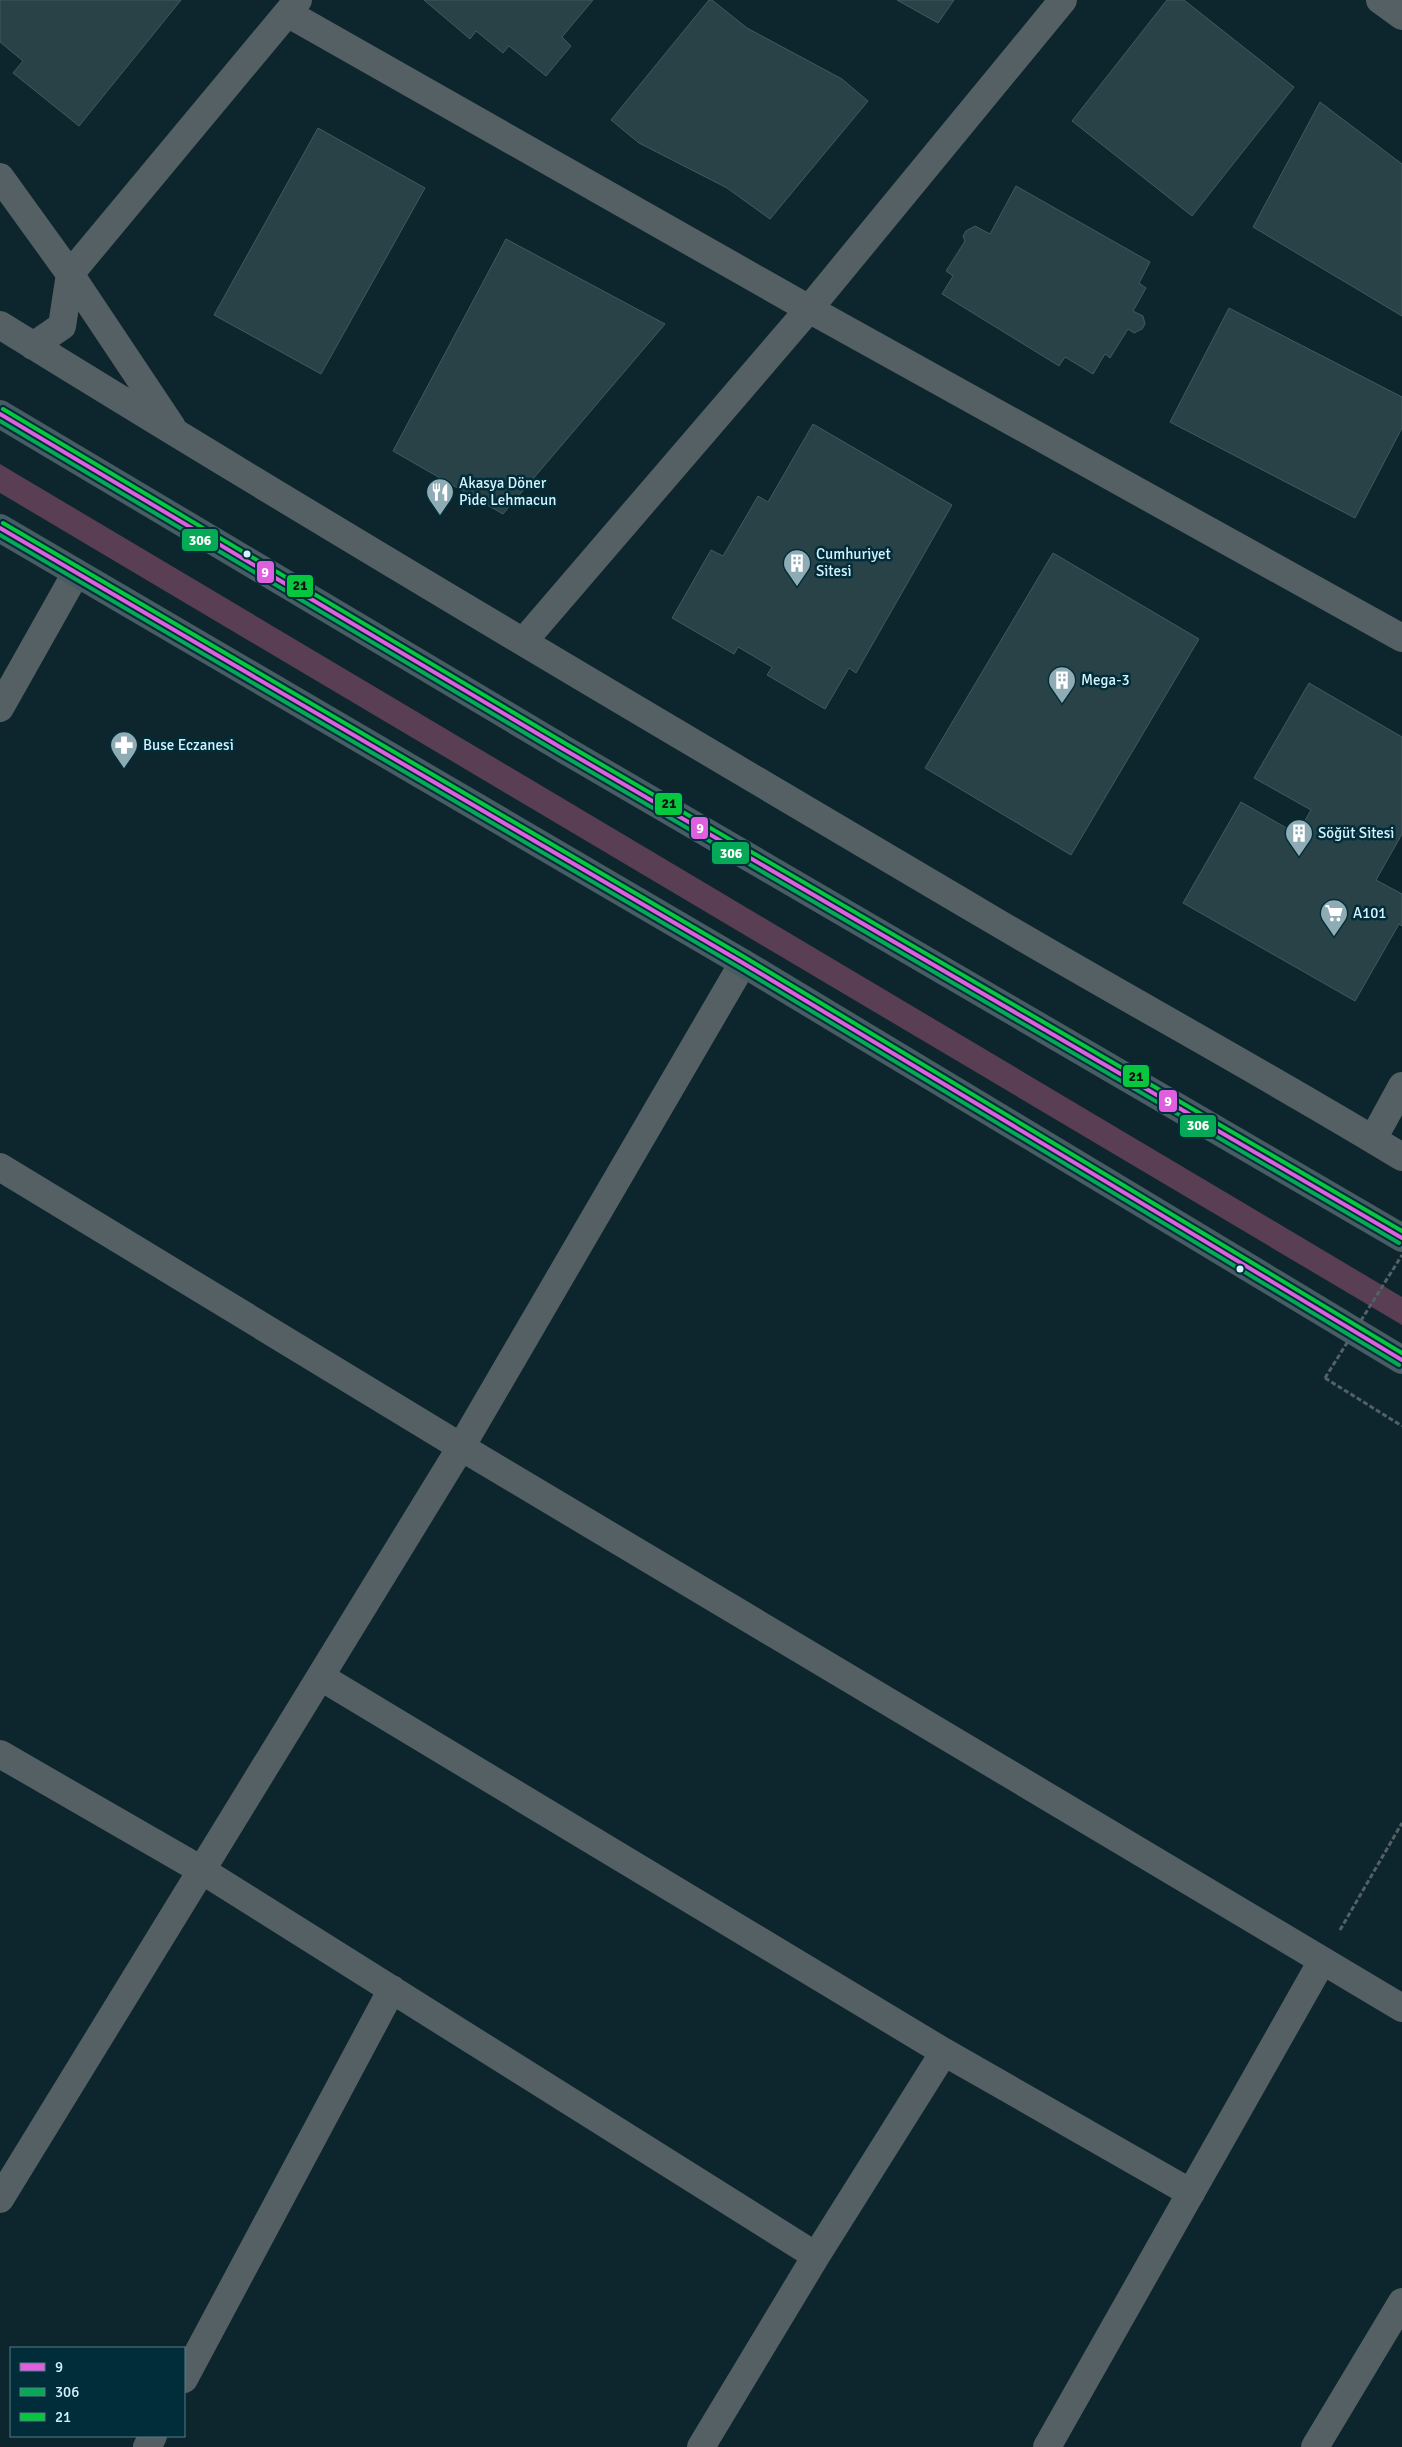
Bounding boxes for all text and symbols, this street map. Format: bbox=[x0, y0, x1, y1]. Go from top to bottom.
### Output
place label: Akasya Döner Pide Lehmacun bbox=[459, 474, 556, 509]
restaurant icon: Akasya Döner Pide Lehmacun bbox=[425, 477, 455, 516]
line badge: 306 bbox=[181, 528, 219, 552]
text: 306 bbox=[189, 532, 212, 549]
place label: Cumhuriyet Sitesi bbox=[816, 545, 891, 580]
building icon: Cumhuriyet Sitesi bbox=[782, 548, 812, 587]
unlabelled marker bbox=[242, 549, 252, 559]
line badge: 9 bbox=[256, 560, 275, 584]
text: 9 bbox=[261, 564, 269, 581]
line badge: 21 bbox=[286, 574, 314, 598]
text: 21 bbox=[292, 577, 308, 594]
building icon: Mega-3 bbox=[1047, 665, 1077, 704]
place label: Mega-3 bbox=[1081, 671, 1130, 689]
pharmacy icon: Buse Eczanesi bbox=[109, 730, 139, 769]
place label: Buse Eczanesi bbox=[143, 736, 234, 754]
line badge: 21 bbox=[654, 792, 683, 816]
text: 21 bbox=[661, 795, 677, 812]
line badge: 9 bbox=[690, 816, 709, 840]
building icon: Söğüt Sitesi bbox=[1284, 818, 1314, 857]
text: 9 bbox=[696, 820, 704, 837]
place label: Söğüt Sitesi bbox=[1318, 824, 1394, 842]
line badge: 306 bbox=[711, 841, 750, 865]
text: 306 bbox=[720, 845, 743, 862]
supermarket icon: A101 bbox=[1319, 898, 1349, 937]
place label: A101 bbox=[1353, 904, 1386, 922]
line badge: 21 bbox=[1122, 1064, 1150, 1088]
text: 21 bbox=[1128, 1068, 1144, 1085]
line badge: 9 bbox=[1158, 1089, 1178, 1113]
text: 9 bbox=[1164, 1093, 1172, 1110]
line badge: 306 bbox=[1179, 1114, 1217, 1138]
text: 306 bbox=[1187, 1117, 1210, 1134]
unlabelled marker bbox=[1235, 1264, 1245, 1274]
legend bbox=[10, 2347, 185, 2437]
text: 9 bbox=[55, 2358, 63, 2376]
text: 306 bbox=[55, 2383, 79, 2401]
text: 21 bbox=[55, 2408, 71, 2426]

